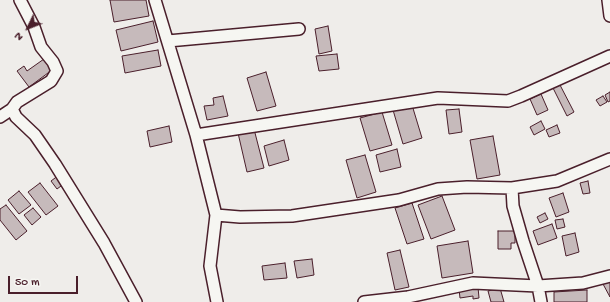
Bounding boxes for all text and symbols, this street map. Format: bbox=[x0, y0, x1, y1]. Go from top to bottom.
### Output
north arrow bbox=[8, 8, 48, 48]
text: N bbox=[12, 29, 26, 43]
scale bar bbox=[10, 268, 80, 294]
text: 50 m bbox=[15, 276, 40, 290]

